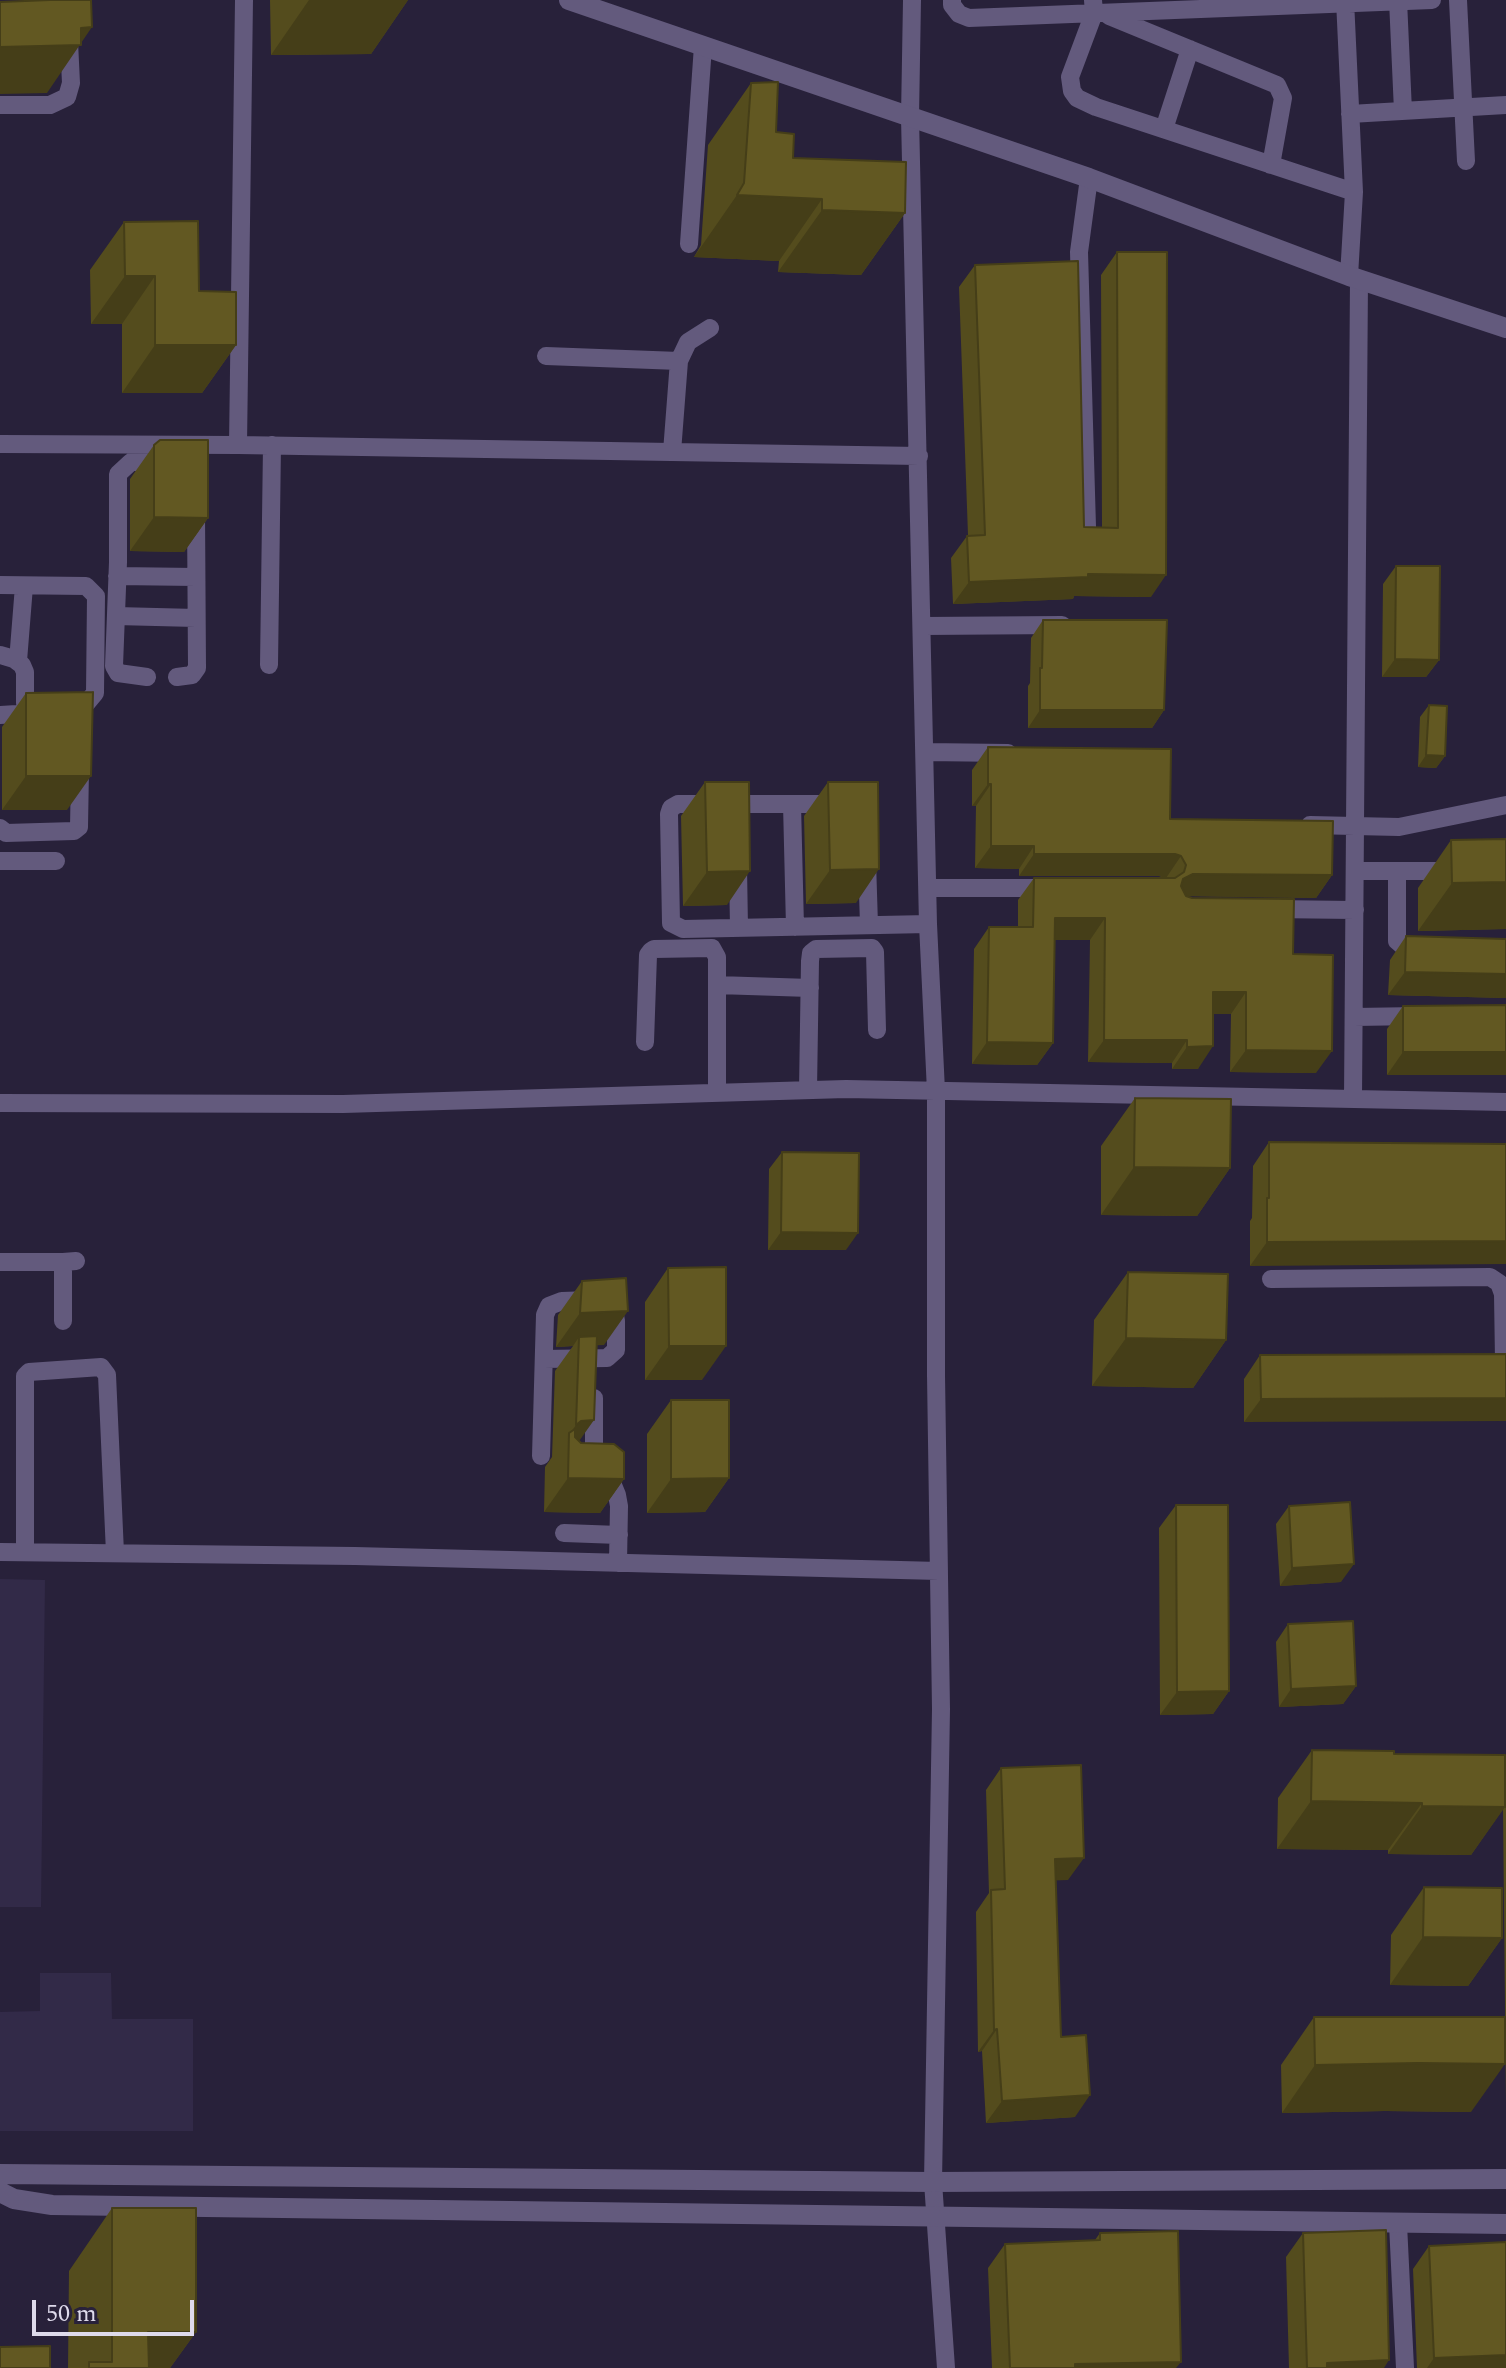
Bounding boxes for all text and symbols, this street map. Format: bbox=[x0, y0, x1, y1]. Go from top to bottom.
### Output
scale bar bbox=[36, 2284, 198, 2334]
text: 50 m bbox=[46, 2296, 97, 2332]

